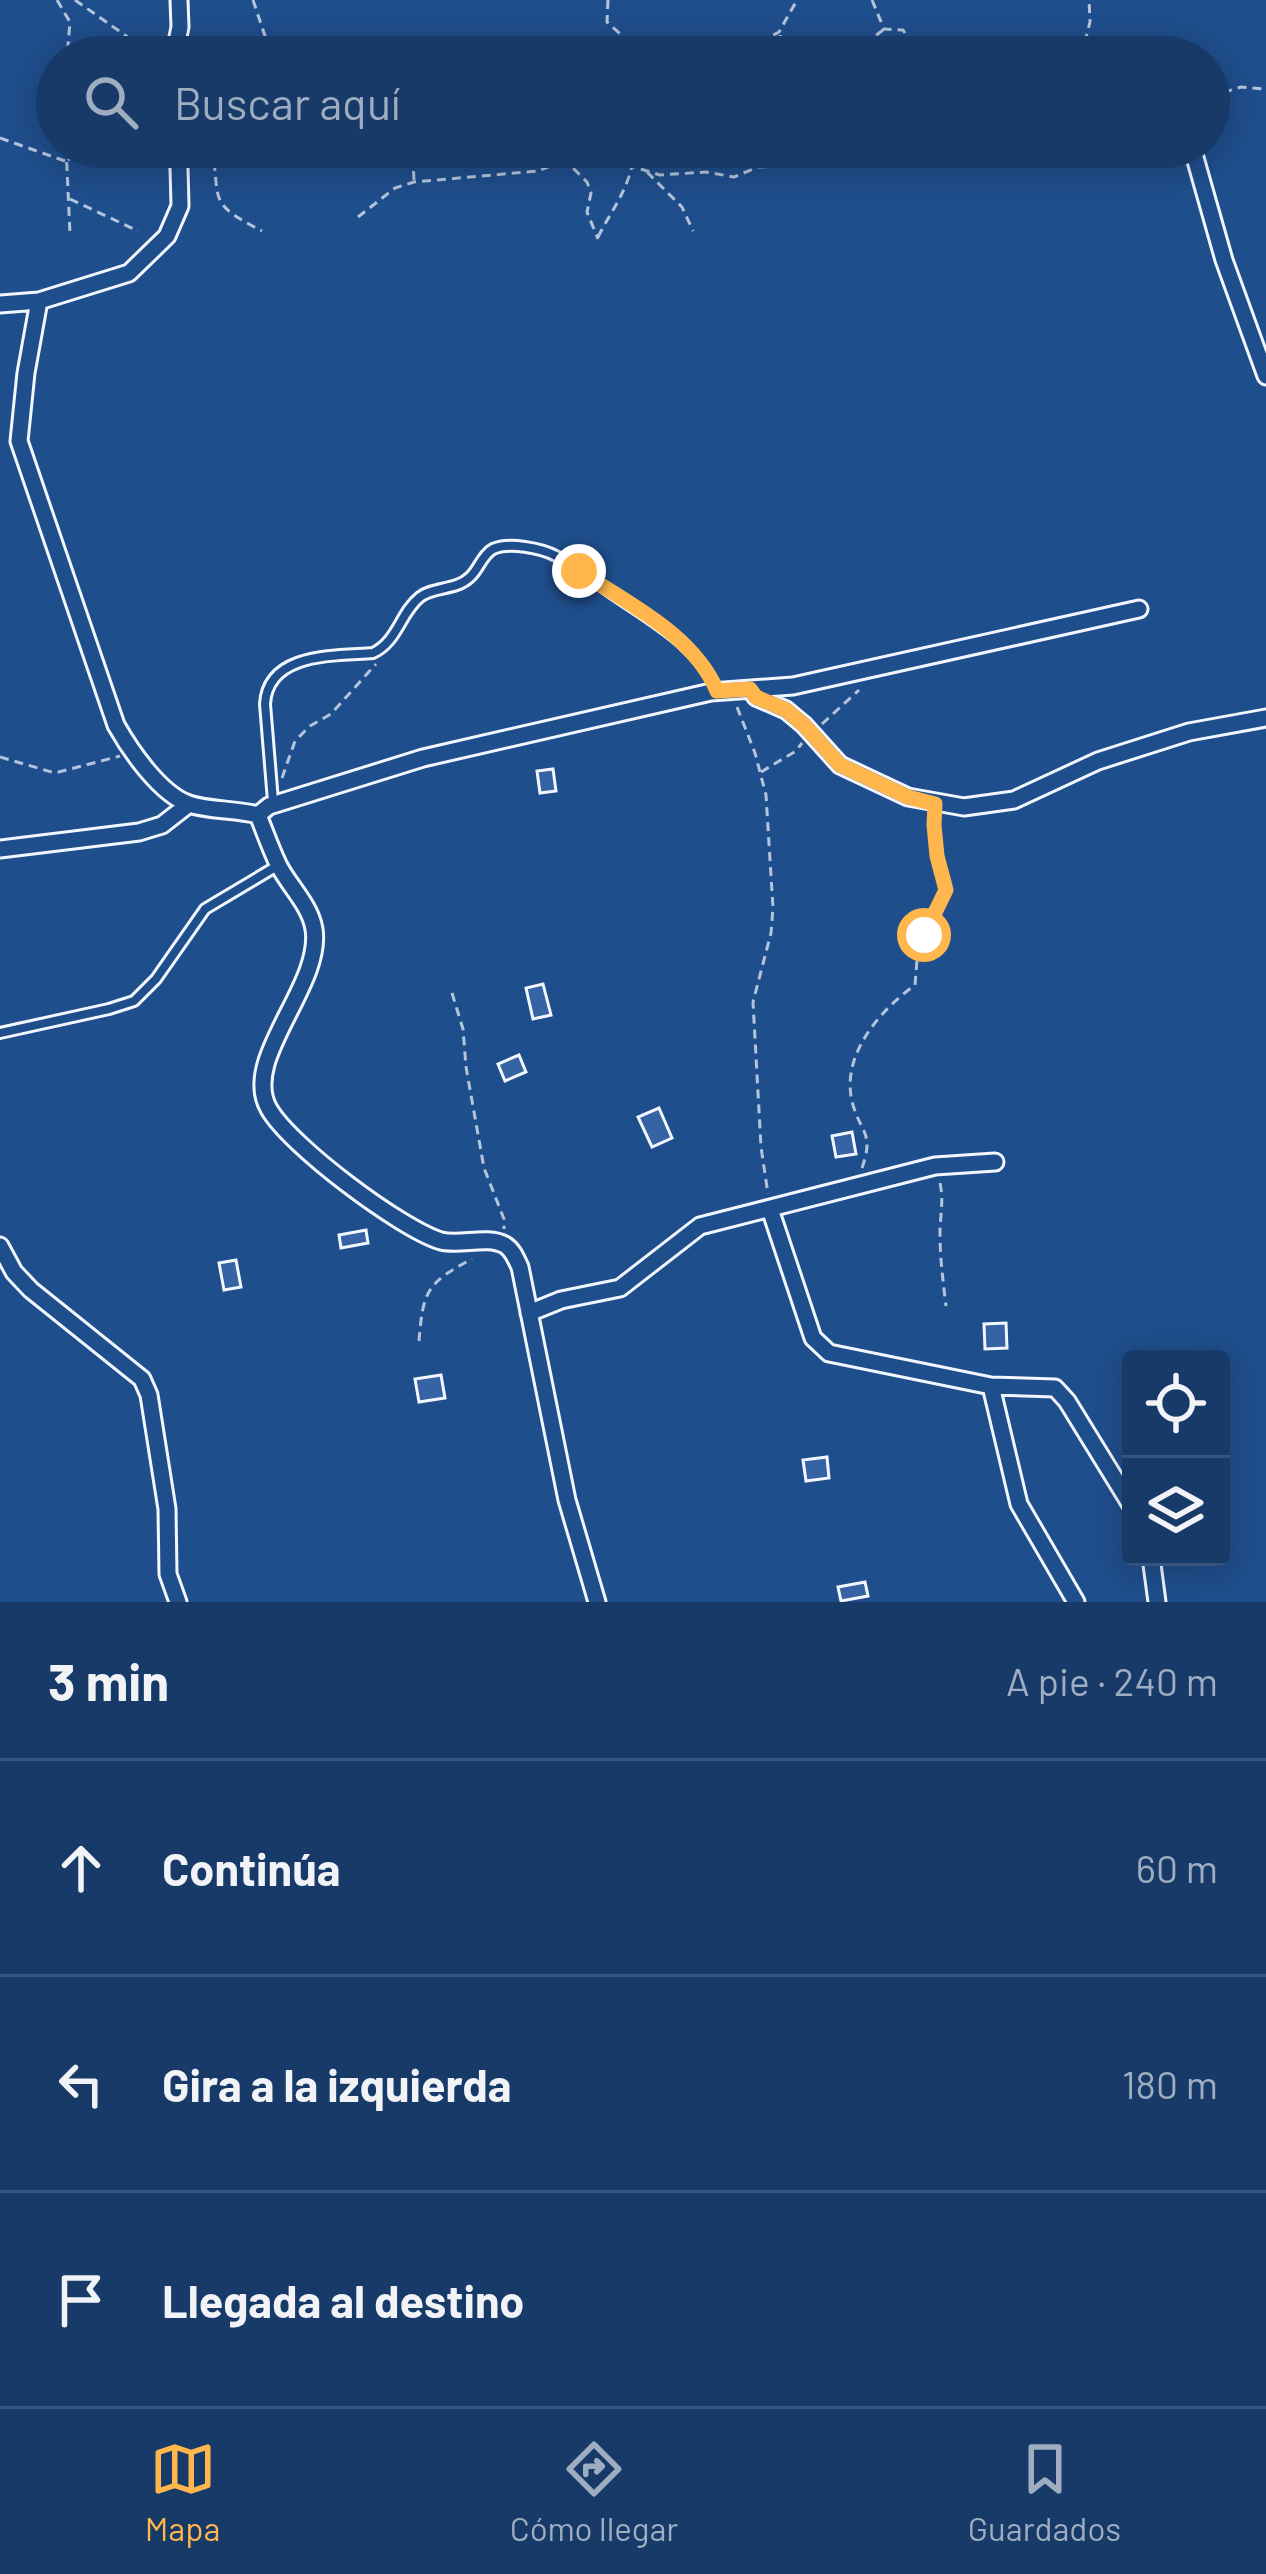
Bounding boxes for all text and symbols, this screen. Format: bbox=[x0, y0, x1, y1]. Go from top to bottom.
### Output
search box bbox=[36, 36, 1230, 168]
icon: search bbox=[78, 69, 144, 135]
text: Buscar aquí bbox=[174, 75, 401, 129]
route end bbox=[552, 544, 606, 598]
route start bbox=[897, 908, 951, 962]
map controls bbox=[1122, 1350, 1230, 1566]
button: locate bbox=[1122, 1350, 1230, 1458]
button: layers bbox=[1122, 1458, 1230, 1566]
text: 3 min bbox=[48, 1650, 169, 1711]
text: A pie · 240 m bbox=[1006, 1657, 1218, 1704]
icon: ahead bbox=[48, 1835, 114, 1901]
text: Continúa bbox=[162, 1841, 341, 1895]
text: 60 m bbox=[1136, 1844, 1218, 1891]
icon: left bbox=[48, 2051, 114, 2117]
text: Gira a la izquierda bbox=[162, 2057, 511, 2111]
text: 180 m bbox=[1122, 2060, 1218, 2107]
icon: arrive bbox=[48, 2267, 114, 2333]
text: Llegada al destino bbox=[162, 2273, 524, 2327]
tab: Mapa bbox=[145, 2436, 220, 2548]
tab: Cómo llegar bbox=[510, 2436, 678, 2548]
tab: Guardados bbox=[968, 2436, 1121, 2548]

